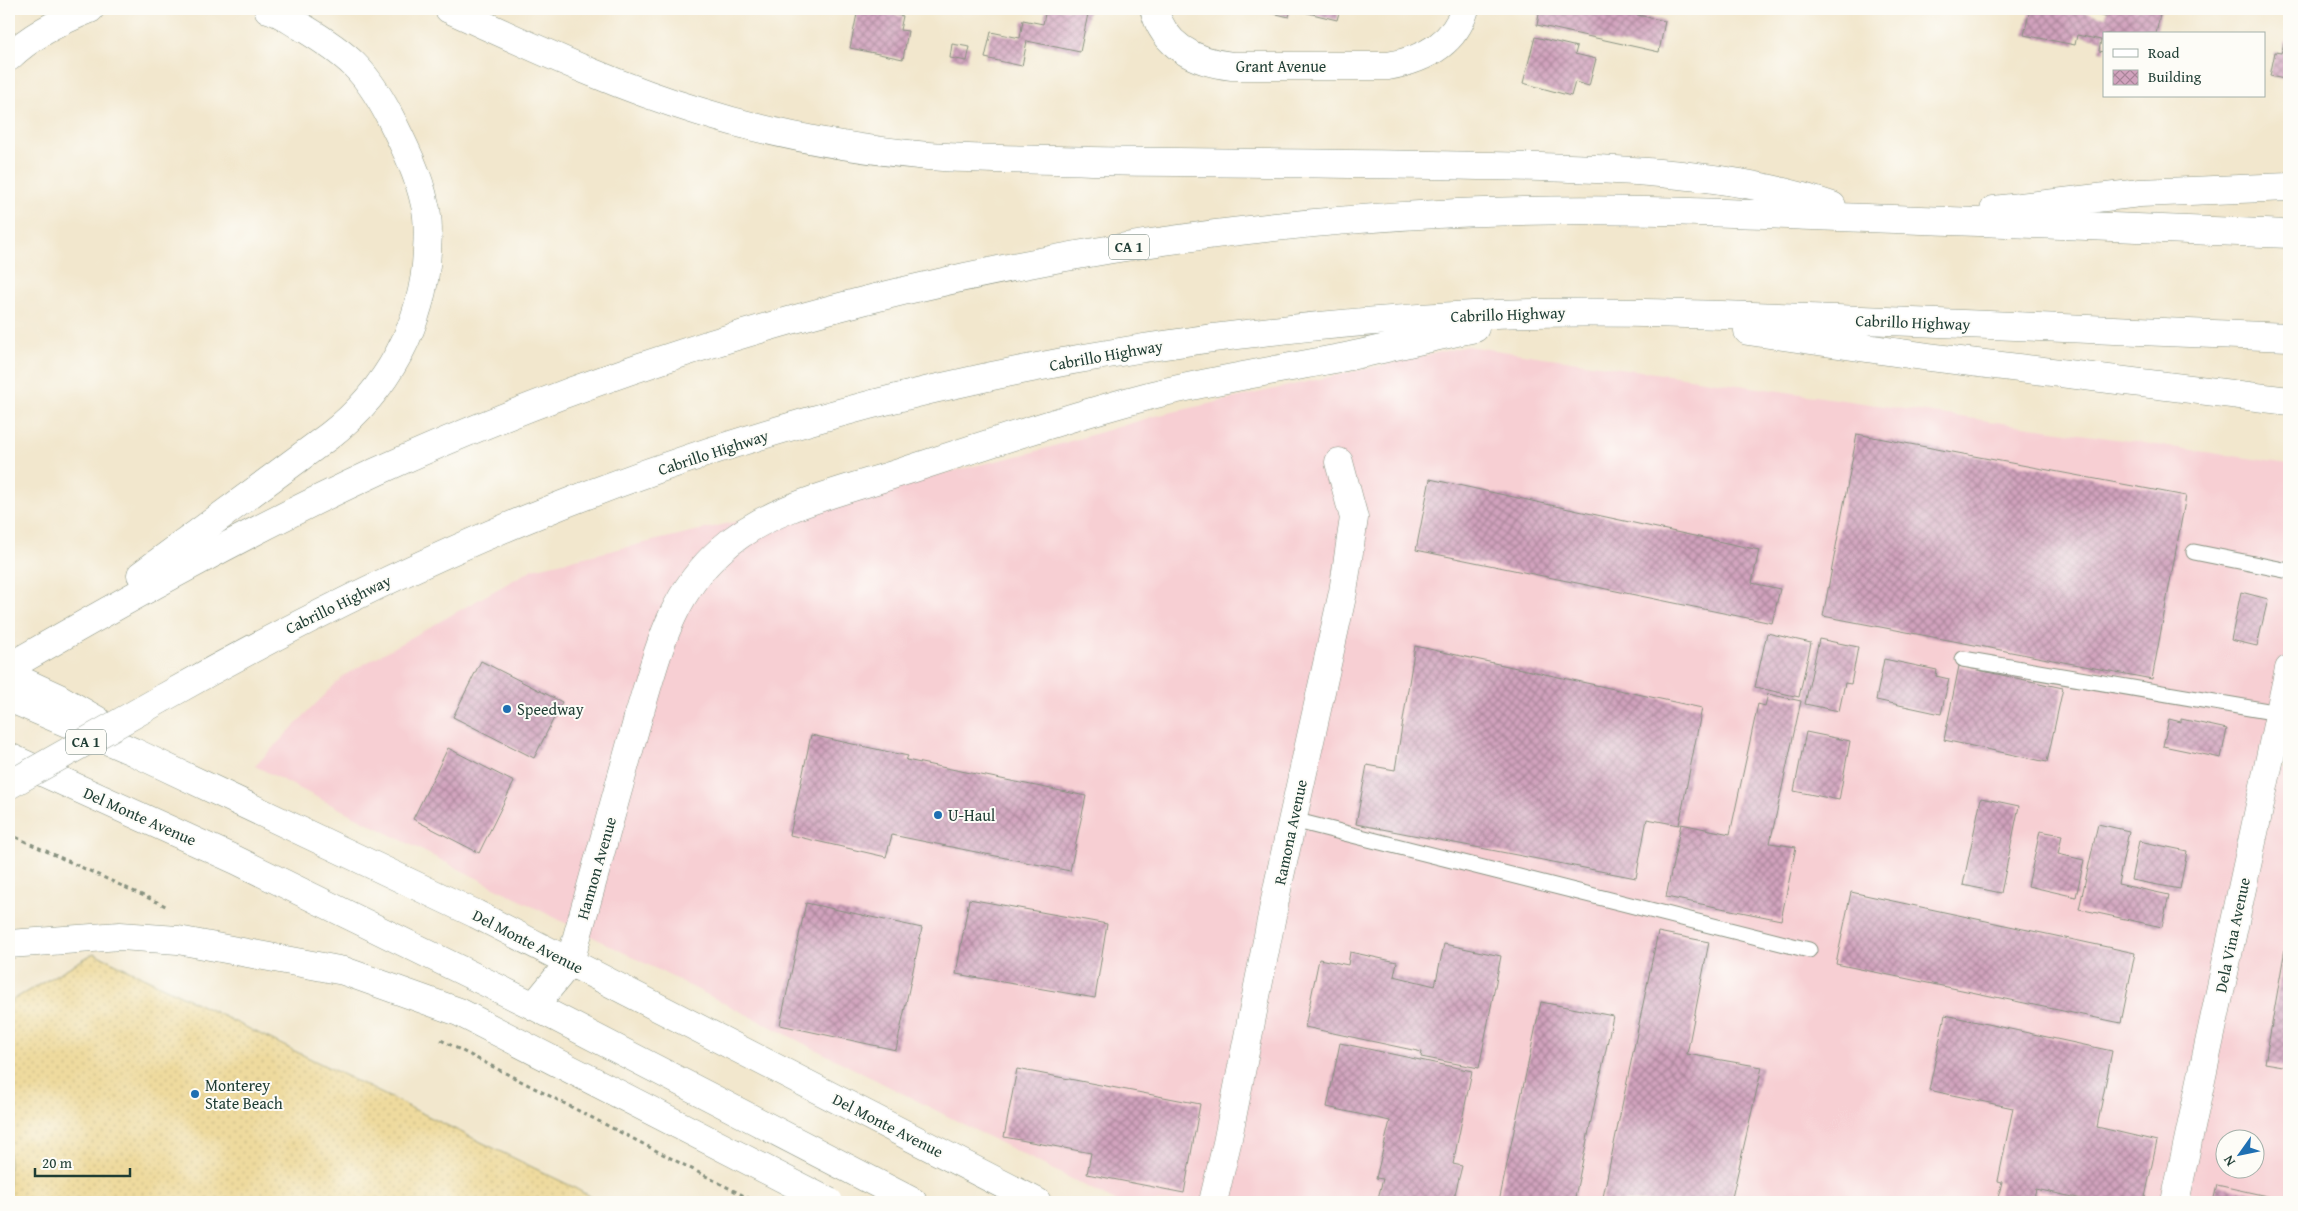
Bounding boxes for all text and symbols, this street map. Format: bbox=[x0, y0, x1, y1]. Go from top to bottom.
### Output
legend bbox=[2103, 32, 2266, 98]
text: Road bbox=[2148, 42, 2179, 63]
street label: Grant Avenue bbox=[1236, 54, 1326, 78]
text: Building bbox=[2148, 66, 2202, 87]
road number: CA 1 bbox=[1109, 234, 1149, 260]
street label: Cabrillo Highway bbox=[1450, 300, 1566, 328]
street label: Cabrillo Highway bbox=[1855, 308, 1971, 336]
street label: Cabrillo Highway bbox=[1047, 333, 1165, 377]
street label: Cabrillo Highway bbox=[655, 423, 771, 481]
street label: Cabrillo Highway bbox=[281, 568, 395, 640]
place label: Speedway bbox=[517, 697, 584, 721]
marker: Speedway bbox=[501, 703, 513, 715]
road number: CA 1 bbox=[66, 730, 106, 754]
street label: Ramona Avenue bbox=[1267, 777, 1313, 887]
street label: Del Monte Avenue bbox=[80, 780, 200, 852]
place label: U-Haul bbox=[948, 803, 996, 827]
marker: U-Haul bbox=[932, 809, 944, 821]
street label: Hannon Avenue bbox=[570, 814, 622, 922]
street label: Dela Vina Avenue bbox=[2208, 875, 2256, 995]
street label: Del Monte Avenue bbox=[468, 903, 588, 979]
place label: Monterey State Beach bbox=[205, 1073, 283, 1115]
street label: Del Monte Avenue bbox=[828, 1087, 948, 1163]
marker: Monterey State Beach bbox=[189, 1088, 201, 1100]
north arrow bbox=[2216, 1128, 2266, 1178]
scale bar bbox=[35, 1146, 130, 1178]
text: N bbox=[2218, 1151, 2240, 1170]
text: 20 m bbox=[42, 1152, 73, 1173]

